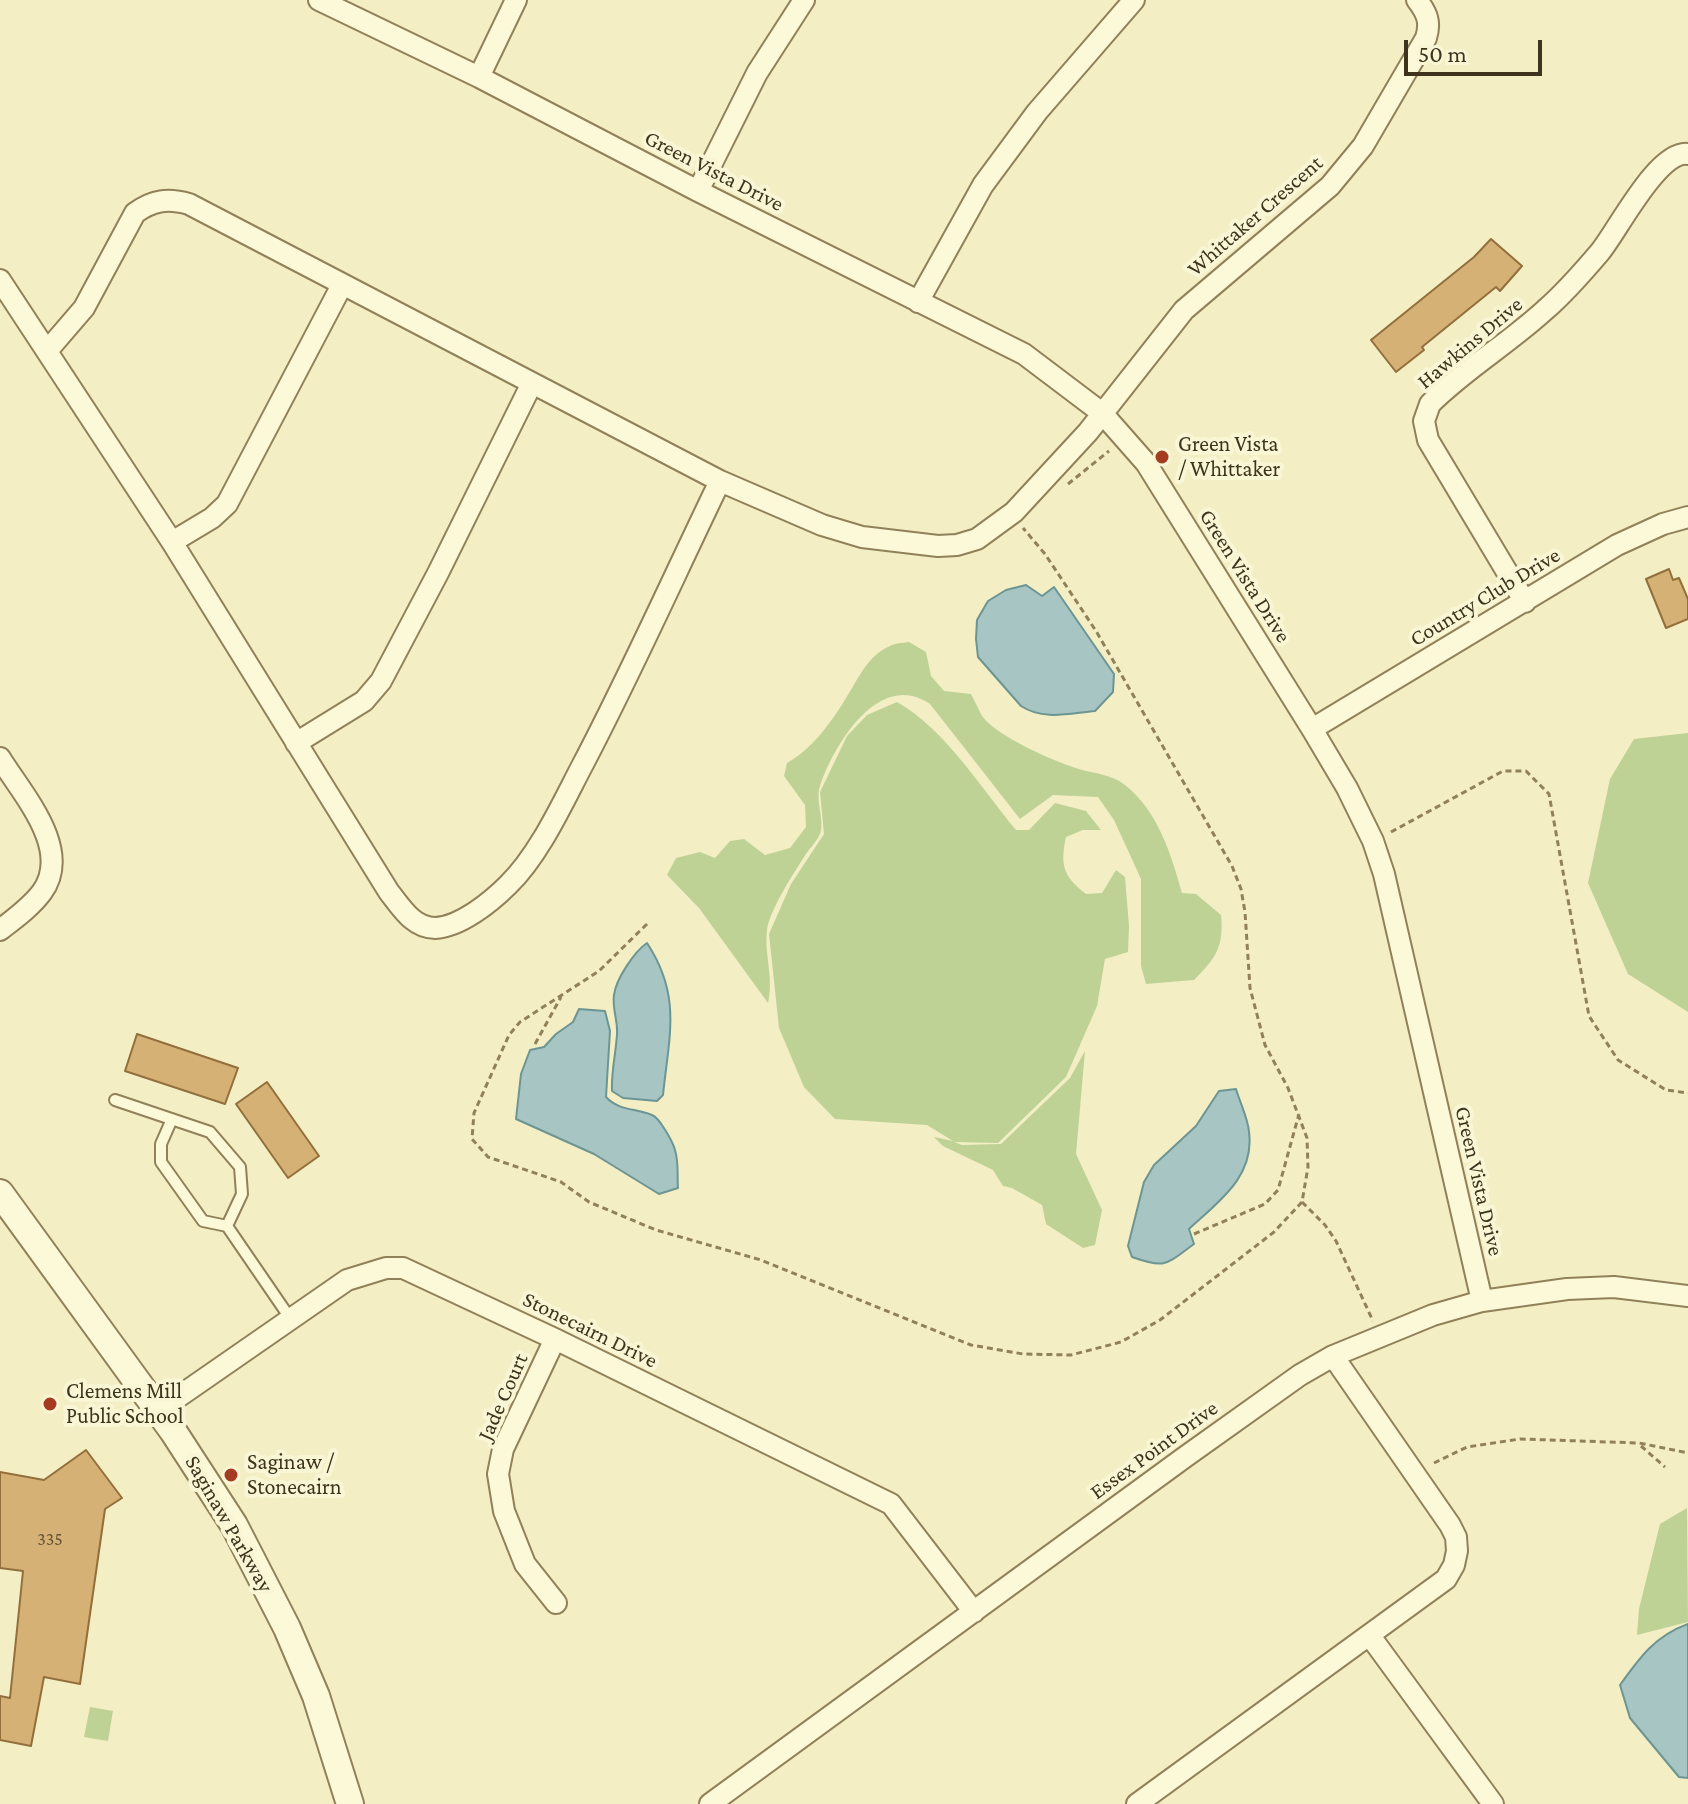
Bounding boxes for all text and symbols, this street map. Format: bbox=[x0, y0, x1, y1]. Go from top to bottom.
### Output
scale bar bbox=[1408, 24, 1546, 74]
text: 50 m bbox=[1418, 40, 1467, 67]
street label: Green Vista Drive bbox=[640, 125, 788, 217]
street label: Whittaker Crescent bbox=[1182, 150, 1328, 282]
street label: Hawkins Drive bbox=[1412, 291, 1528, 395]
place label: Green Vista / Whittaker bbox=[1178, 431, 1280, 482]
marker: Green Vista / Whittaker bbox=[1153, 448, 1171, 466]
street label: Green Vista Drive bbox=[1193, 504, 1297, 648]
street label: Country Club Drive bbox=[1405, 542, 1565, 652]
street label: Green Vista Drive bbox=[1449, 1104, 1509, 1258]
street label: Stonecairn Drive bbox=[518, 1286, 662, 1374]
street label: Jade Court bbox=[472, 1349, 534, 1445]
place label: Clemens Mill Public School bbox=[66, 1378, 184, 1430]
marker: Clemens Mill Public School bbox=[41, 1395, 59, 1413]
street label: Essex Point Drive bbox=[1085, 1395, 1223, 1505]
place label: Saginaw / Stonecairn bbox=[247, 1449, 342, 1500]
street label: Saginaw Parkway bbox=[179, 1451, 279, 1597]
marker: Saginaw / Stonecairn bbox=[222, 1466, 240, 1484]
house number: 335 bbox=[37, 1528, 63, 1550]

